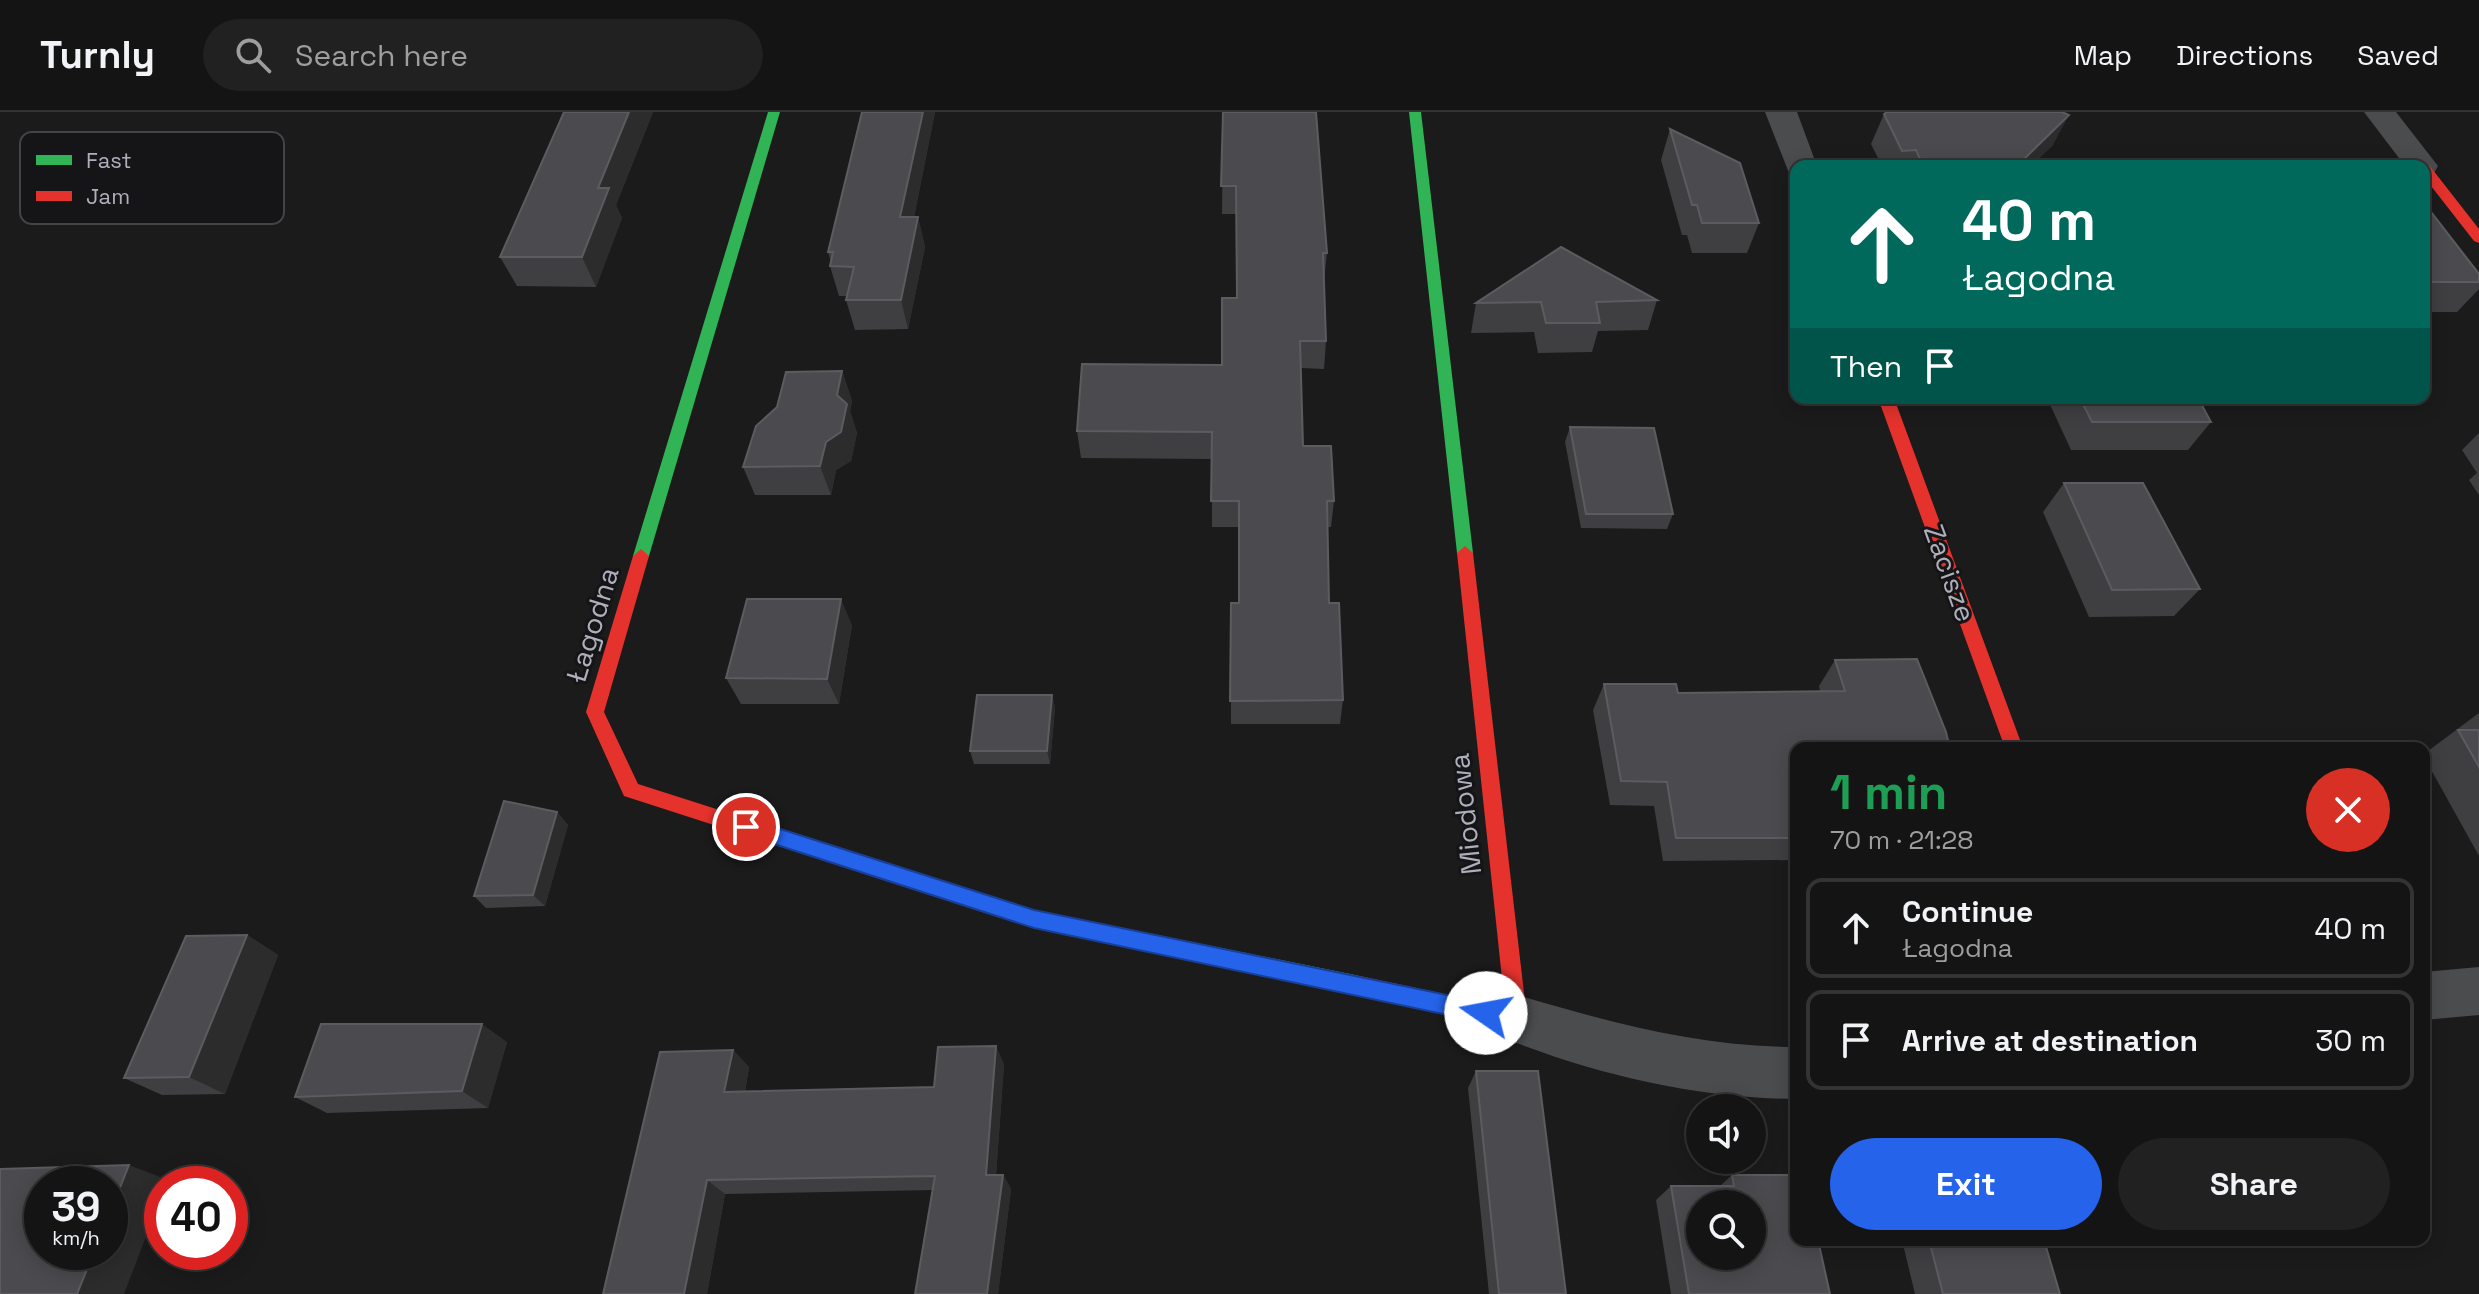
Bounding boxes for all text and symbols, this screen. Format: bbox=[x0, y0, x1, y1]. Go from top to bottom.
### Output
search box bbox=[203, 19, 763, 91]
text: Turnly bbox=[40, 31, 155, 79]
icon: search bbox=[231, 33, 275, 77]
text: Search here bbox=[295, 36, 468, 75]
text: Map bbox=[2074, 37, 2132, 73]
text: Directions bbox=[2176, 37, 2313, 73]
text: Saved bbox=[2357, 37, 2439, 73]
legend bbox=[20, 132, 284, 224]
text: Fast bbox=[86, 146, 132, 174]
text: Jam bbox=[86, 182, 130, 210]
text: 40 m bbox=[1962, 185, 2096, 256]
icon: ahead bbox=[1830, 192, 1934, 296]
text: Łagodna bbox=[1962, 255, 2115, 301]
icon: arrive bbox=[1918, 344, 1962, 388]
text: Then bbox=[1830, 347, 1902, 386]
street label: Zacisze bbox=[1916, 519, 1984, 627]
street label: Łagodna bbox=[557, 563, 627, 687]
street label: Miodowa bbox=[1441, 752, 1489, 876]
text: 1 min bbox=[1830, 762, 1947, 823]
button: close bbox=[2306, 768, 2390, 852]
pin bbox=[712, 793, 780, 861]
icon: arrive bbox=[724, 805, 768, 849]
text: 70 m · 21:28 bbox=[1830, 823, 1973, 857]
text: Continue bbox=[1902, 892, 2033, 931]
icon: ahead bbox=[1834, 906, 1878, 950]
text: 40 m bbox=[2315, 909, 2386, 948]
text: Łagodna bbox=[1902, 931, 2013, 965]
position arrow bbox=[1444, 971, 1528, 1055]
icon: arrive bbox=[1834, 1018, 1878, 1062]
text: Arrive at destination bbox=[1902, 1021, 2198, 1060]
text: 30 m bbox=[2315, 1021, 2386, 1060]
map controls bbox=[1686, 1094, 1766, 1270]
button: sound bbox=[1686, 1094, 1766, 1174]
button: Exit bbox=[1830, 1138, 2102, 1230]
button: Share bbox=[2118, 1138, 2390, 1230]
speed limit sign: 40 bbox=[144, 1166, 248, 1270]
text: 39 bbox=[51, 1182, 101, 1233]
button: search bbox=[1686, 1190, 1766, 1270]
text: km/h bbox=[52, 1225, 100, 1251]

